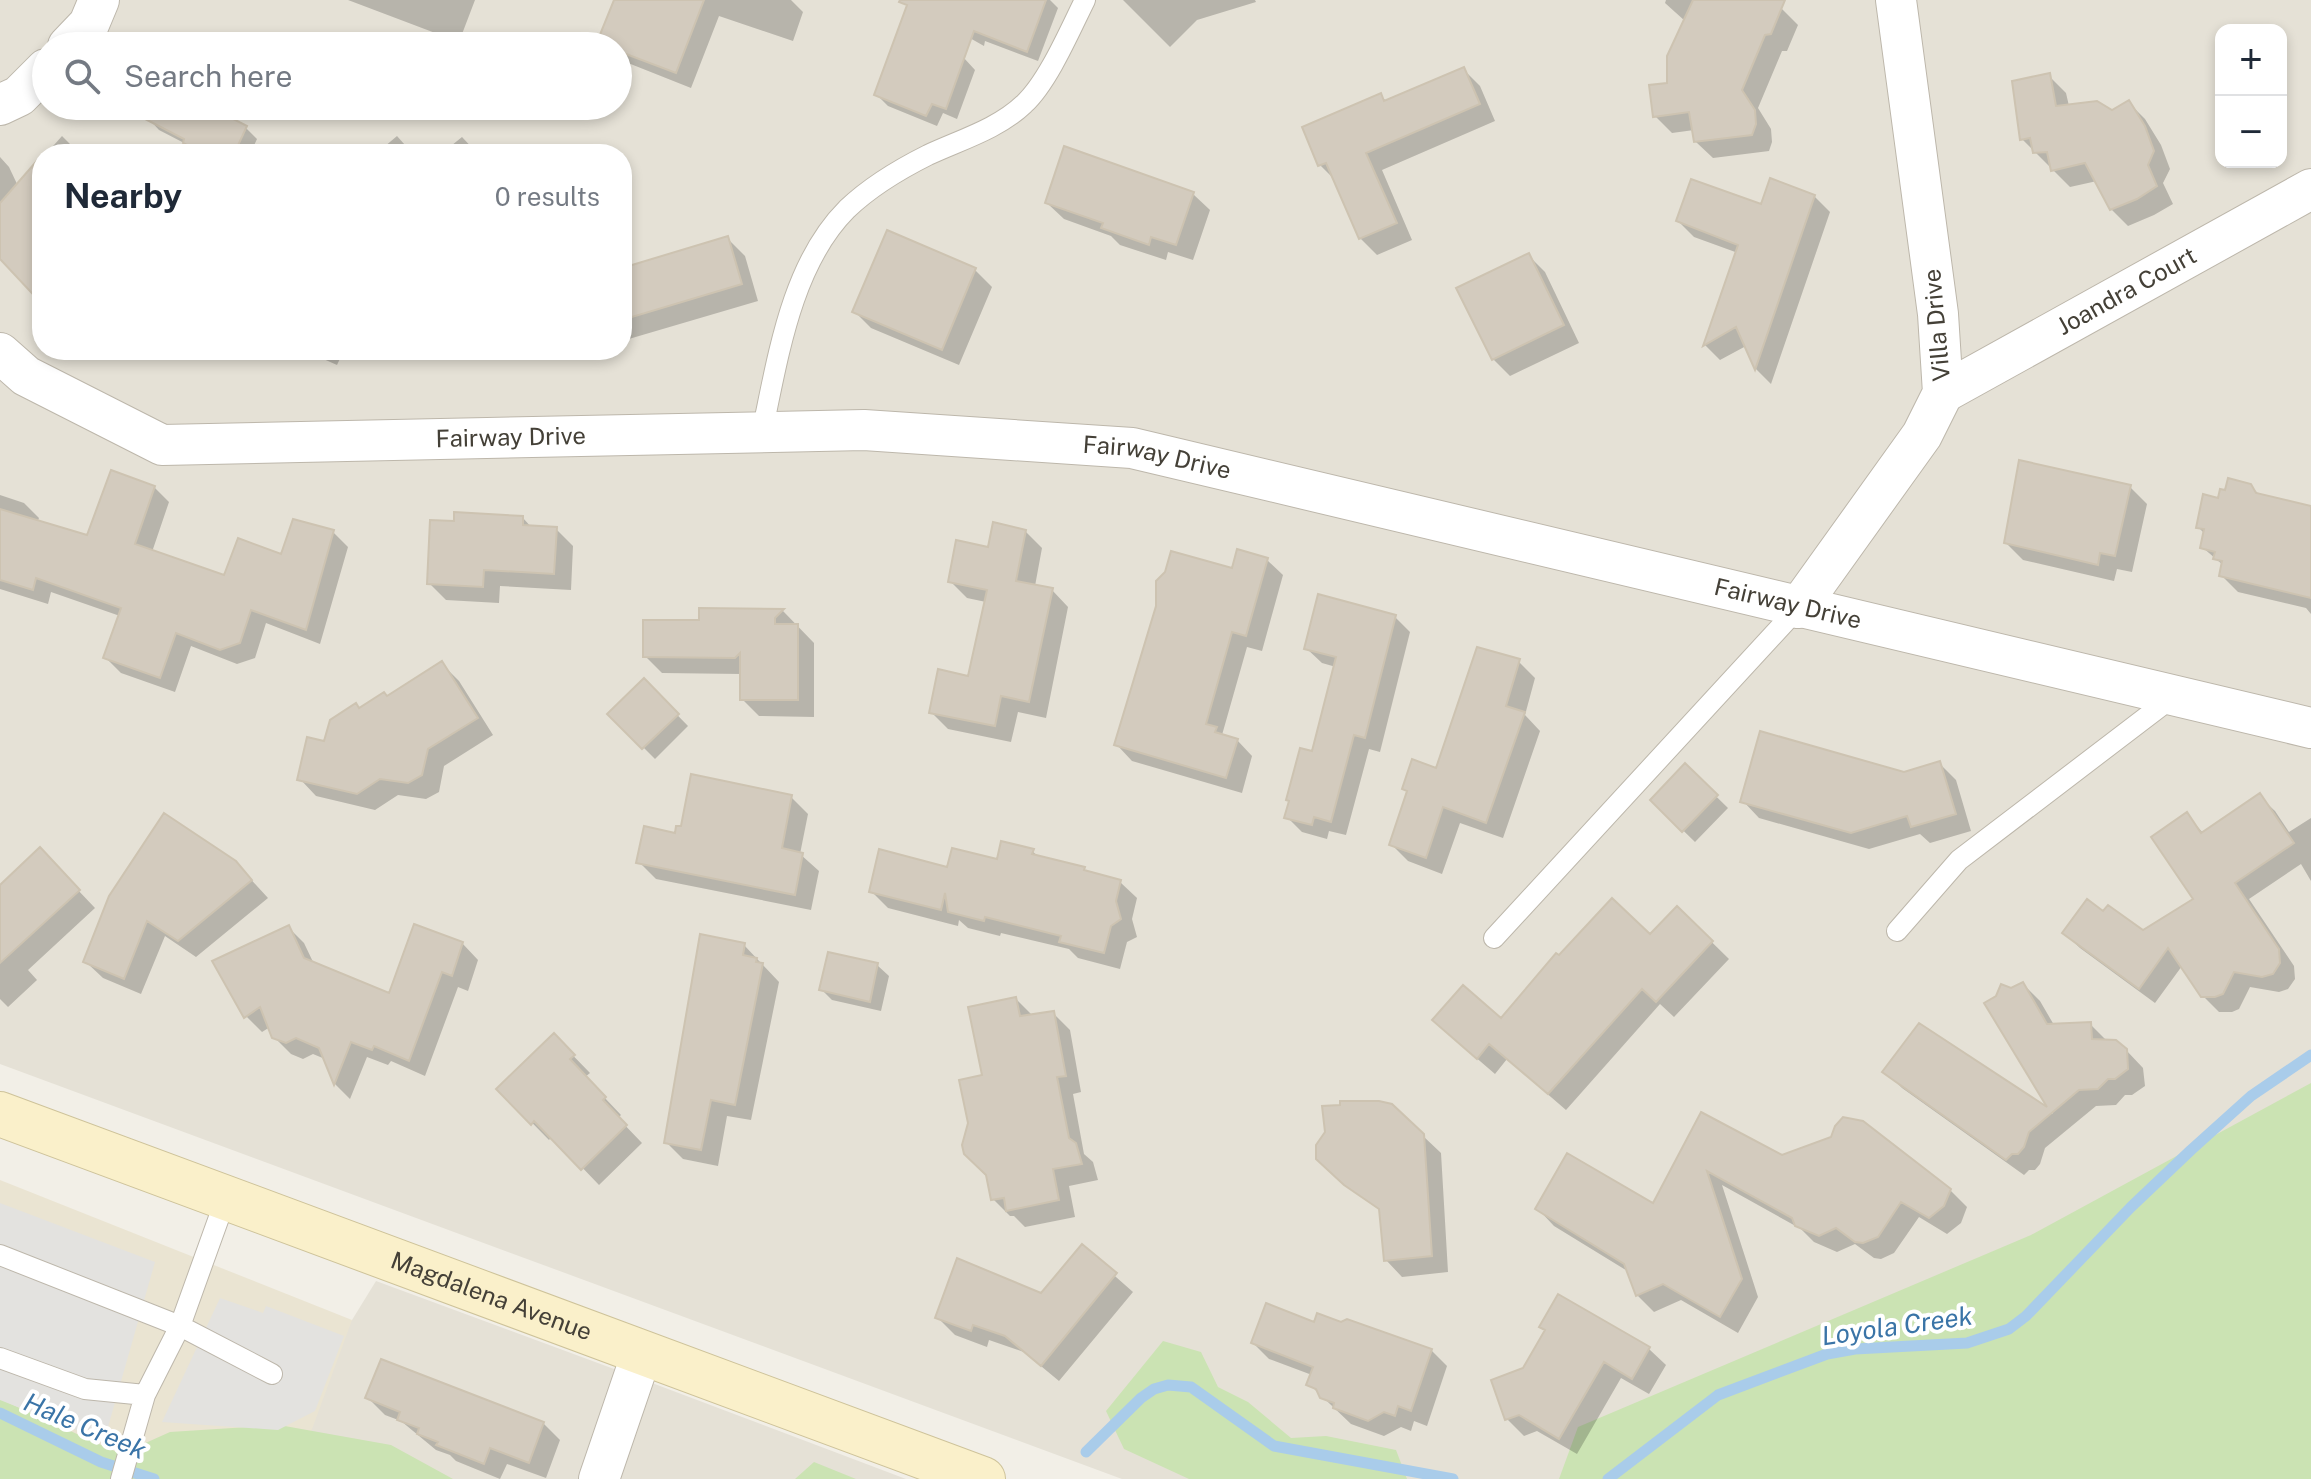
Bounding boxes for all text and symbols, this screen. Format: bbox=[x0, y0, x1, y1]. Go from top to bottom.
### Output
map controls bbox=[2215, 24, 2287, 168]
button: + bbox=[2215, 24, 2287, 96]
search box bbox=[32, 32, 632, 120]
icon: search bbox=[60, 54, 104, 98]
text: Search here bbox=[124, 58, 292, 94]
button: − bbox=[2215, 96, 2287, 168]
text: Nearby bbox=[64, 176, 182, 216]
text: 0 results bbox=[495, 181, 600, 212]
street label: Joandra Court bbox=[2052, 240, 2201, 340]
street label: Villa Drive bbox=[1917, 268, 1955, 383]
street label: Fairway Drive bbox=[435, 421, 586, 452]
street label: Fairway Drive bbox=[1082, 430, 1234, 484]
street label: Fairway Drive bbox=[1712, 572, 1864, 634]
street label: Magdalena Avenue bbox=[387, 1245, 596, 1346]
water label: Loyola Creek bbox=[1820, 1300, 1974, 1351]
water label: Hale Creek bbox=[19, 1386, 151, 1465]

